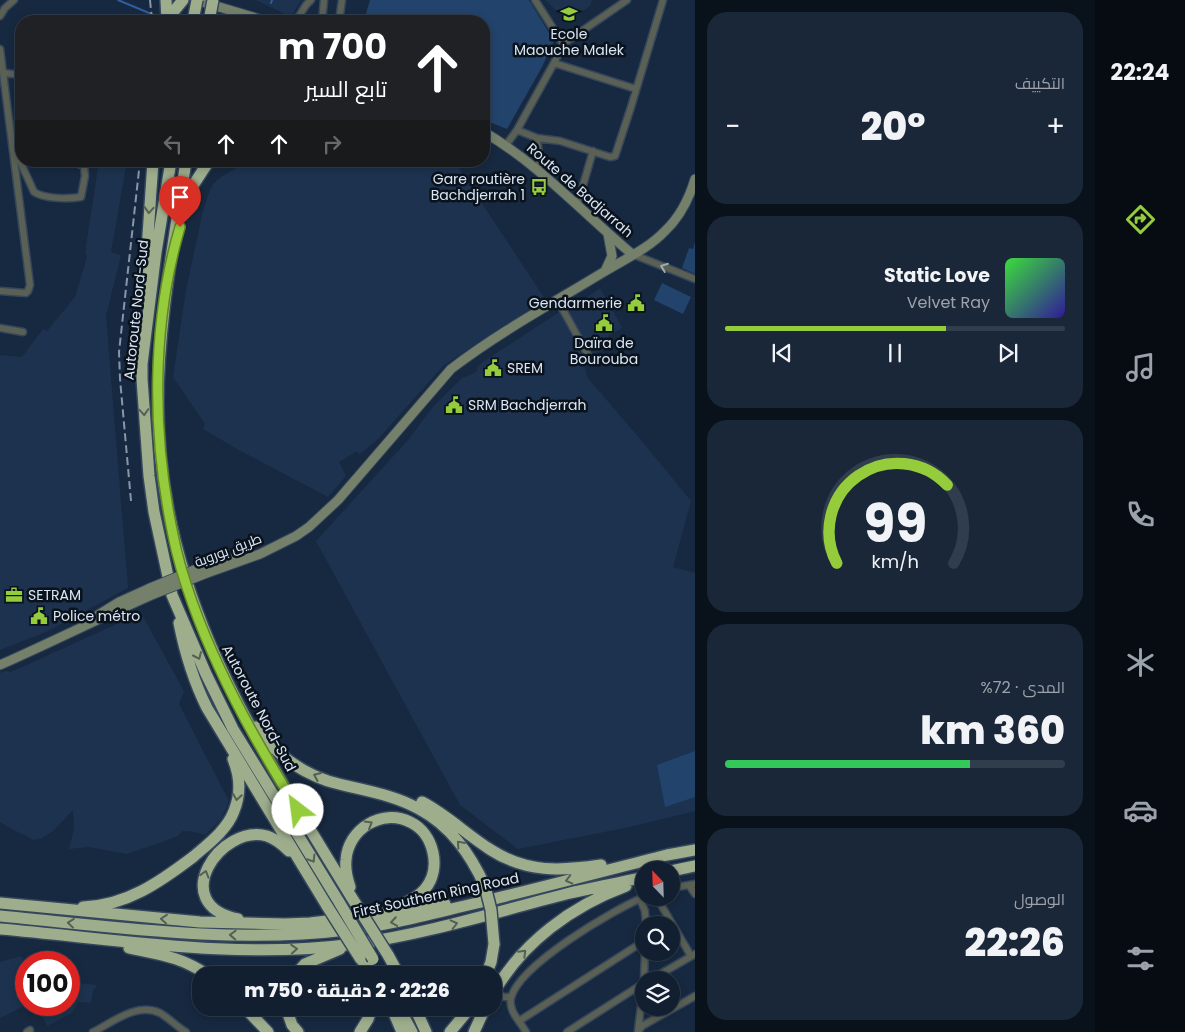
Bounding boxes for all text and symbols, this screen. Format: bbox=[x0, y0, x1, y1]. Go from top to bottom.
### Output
school or university icon: Ecole Maouche Malek bbox=[559, 4, 579, 24]
text: 700 m bbox=[278, 22, 387, 71]
place label: Ecole Maouche Malek bbox=[514, 24, 625, 60]
icon: ahead bbox=[405, 35, 470, 100]
text: 22:24 bbox=[1111, 57, 1169, 88]
text: التكييف bbox=[1015, 72, 1065, 95]
text: تابع السير bbox=[305, 74, 387, 105]
text: 20° bbox=[861, 100, 926, 153]
text: − bbox=[725, 107, 740, 146]
text: + bbox=[1046, 107, 1065, 146]
icon: left bbox=[159, 130, 187, 158]
icon: ahead bbox=[212, 130, 240, 158]
icon: ahead bbox=[265, 130, 293, 158]
icon: right bbox=[318, 130, 346, 158]
street label: Route de Badjarrah bbox=[522, 138, 638, 242]
place label: Gare routière Bachdjerrah 1 bbox=[431, 169, 525, 205]
pin bbox=[159, 176, 201, 227]
bus stop icon: Gare routière Bachdjerrah 1 bbox=[529, 177, 549, 197]
icon: arrive bbox=[166, 183, 194, 211]
icon: directions bbox=[1123, 202, 1158, 237]
one-way arrow bbox=[144, 206, 155, 214]
street label: Autoroute Nord-Sud bbox=[119, 239, 153, 381]
text: Static Love bbox=[884, 262, 990, 289]
one-way arrow bbox=[660, 263, 668, 273]
text: Velvet Ray bbox=[907, 291, 990, 314]
place label: Gendarmerie bbox=[529, 293, 622, 313]
public building icon: Gendarmerie bbox=[626, 293, 646, 313]
public building icon: Daïra de Bourouba bbox=[594, 313, 614, 333]
place label: Daïra de Bourouba bbox=[570, 333, 638, 369]
icon: previous bbox=[768, 339, 796, 367]
icon: pause bbox=[881, 339, 909, 367]
icon: next bbox=[994, 339, 1022, 367]
icon: music bbox=[1123, 350, 1158, 385]
public building icon: SREM bbox=[483, 358, 503, 378]
place label: SREM bbox=[507, 358, 543, 378]
public building icon: SRM Bachdjerrah bbox=[444, 395, 464, 415]
place label: SRM Bachdjerrah bbox=[468, 395, 587, 415]
one-way arrow bbox=[139, 409, 150, 417]
text: 99 bbox=[863, 487, 927, 560]
icon: phone bbox=[1123, 497, 1158, 532]
street label: طريق بوروبة bbox=[191, 528, 265, 572]
text: km/h bbox=[871, 549, 919, 574]
office icon: SETRAM bbox=[4, 585, 24, 605]
place label: SETRAM bbox=[28, 585, 81, 605]
public building icon: Police métro bbox=[29, 606, 49, 626]
place label: Police métro bbox=[53, 606, 140, 626]
street label: Autoroute Nord-Sud bbox=[217, 641, 301, 775]
icon: climate bbox=[1123, 645, 1158, 680]
one-way arrow bbox=[192, 651, 202, 660]
text: المدى · 72% bbox=[981, 676, 1065, 699]
text: 360 km bbox=[920, 704, 1065, 757]
one-way arrow bbox=[313, 771, 322, 782]
position arrow bbox=[271, 783, 323, 835]
one-way arrow bbox=[233, 793, 243, 802]
icon: car bbox=[1123, 793, 1158, 828]
one-way arrow bbox=[363, 821, 372, 831]
one-way arrow bbox=[458, 841, 466, 850]
one-way arrow bbox=[306, 853, 315, 862]
north arrow bbox=[635, 861, 680, 906]
map controls bbox=[635, 861, 680, 1016]
street label: First Southern Ring Road bbox=[351, 868, 521, 922]
one-way arrow bbox=[200, 871, 210, 879]
one-way arrow bbox=[565, 874, 574, 885]
text: الوصول bbox=[1014, 888, 1065, 911]
one-way arrow bbox=[160, 914, 168, 925]
button: search bbox=[635, 916, 680, 961]
text: 22:26 bbox=[965, 916, 1065, 969]
one-way arrow bbox=[390, 917, 399, 927]
one-way arrow bbox=[66, 918, 74, 929]
one-way arrow bbox=[449, 919, 458, 930]
one-way arrow bbox=[228, 929, 236, 940]
icon: filters bbox=[1123, 941, 1158, 976]
one-way arrow bbox=[290, 944, 298, 955]
one-way arrow bbox=[517, 950, 526, 959]
speed limit sign: 100 bbox=[15, 951, 80, 1016]
button: layers bbox=[635, 971, 680, 1016]
text: 22:26 · 2 دقيقة · 750 m bbox=[244, 977, 450, 1004]

